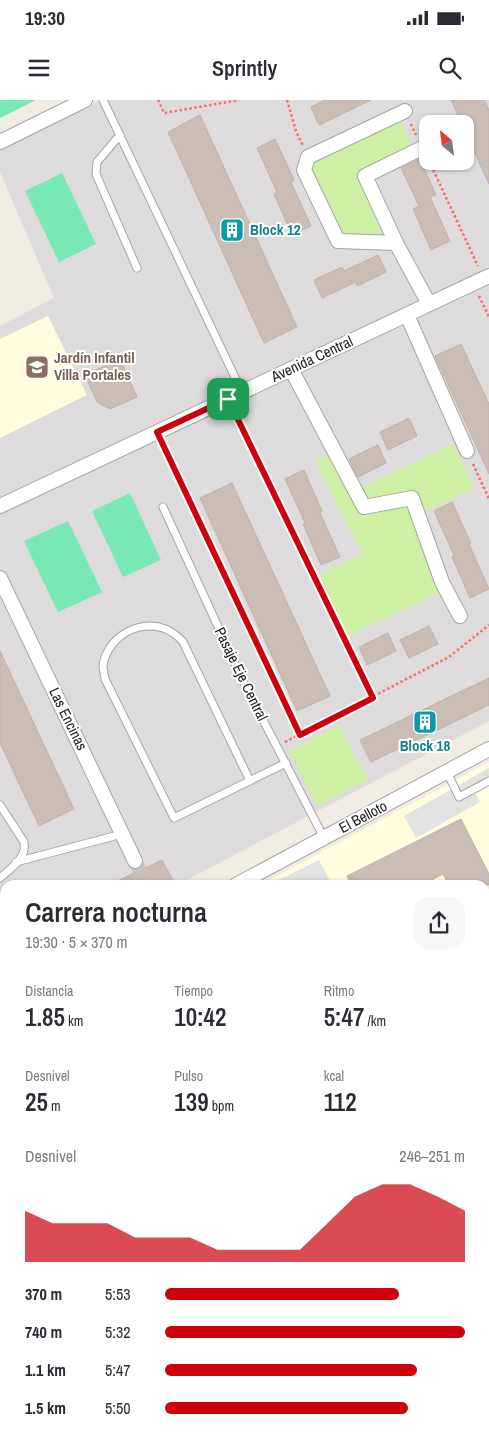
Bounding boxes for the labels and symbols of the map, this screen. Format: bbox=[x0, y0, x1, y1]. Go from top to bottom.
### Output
north arrow bbox=[419, 115, 474, 170]
building icon: Block 12 bbox=[219, 217, 245, 243]
place label: Block 12 bbox=[250, 219, 301, 240]
street label: Avenida Central bbox=[267, 330, 356, 387]
place label: Jardín Infantil Villa Portales bbox=[54, 347, 135, 385]
school or university icon: Jardín Infantil Villa Portales bbox=[24, 354, 50, 380]
pin bbox=[207, 378, 249, 420]
street label: Pasaje Eje Central bbox=[210, 623, 273, 724]
street label: Las Encinas bbox=[44, 684, 93, 754]
building icon: Block 18 bbox=[412, 709, 438, 735]
place label: Block 18 bbox=[400, 735, 450, 756]
street label: El Belloto bbox=[335, 795, 391, 838]

